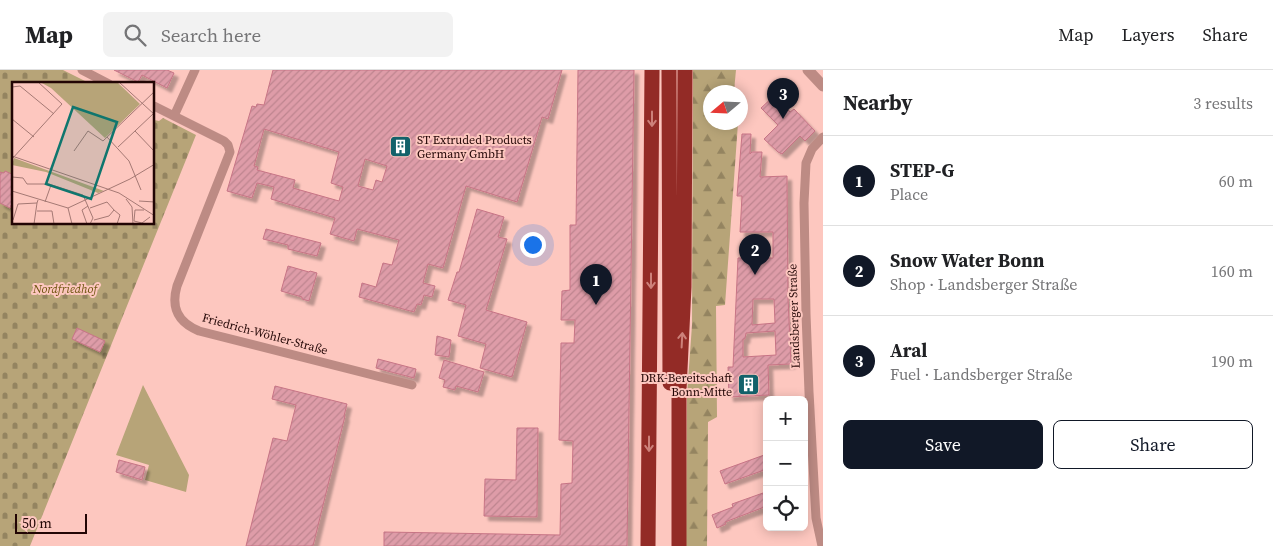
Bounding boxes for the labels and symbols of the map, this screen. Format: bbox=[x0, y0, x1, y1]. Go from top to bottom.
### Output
pin: 3 bbox=[767, 78, 799, 119]
inset map bbox=[12, 82, 155, 225]
north arrow bbox=[703, 85, 748, 130]
one-way arrow bbox=[647, 110, 657, 126]
place label: ST Extruded Products Germany GmbH bbox=[417, 132, 532, 162]
building icon: ST Extruded Products Germany GmbH bbox=[389, 135, 413, 159]
your location bbox=[520, 232, 546, 258]
pin: 2 bbox=[739, 234, 771, 275]
street label: Landsberger Straße bbox=[784, 263, 804, 369]
pin: 1 bbox=[580, 264, 612, 305]
one-way arrow bbox=[646, 272, 656, 289]
park label: Nordfriedhof bbox=[32, 281, 99, 297]
street label: Friedrich-Wöhler-Straße bbox=[200, 310, 330, 358]
one-way arrow bbox=[678, 332, 687, 348]
place label: DRK-Bereitschaft Bonn-Mitte bbox=[640, 370, 732, 400]
building icon: DRK-Bereitschaft Bonn-Mitte bbox=[736, 373, 760, 397]
one-way arrow bbox=[644, 435, 654, 451]
scale bar bbox=[15, 511, 88, 534]

